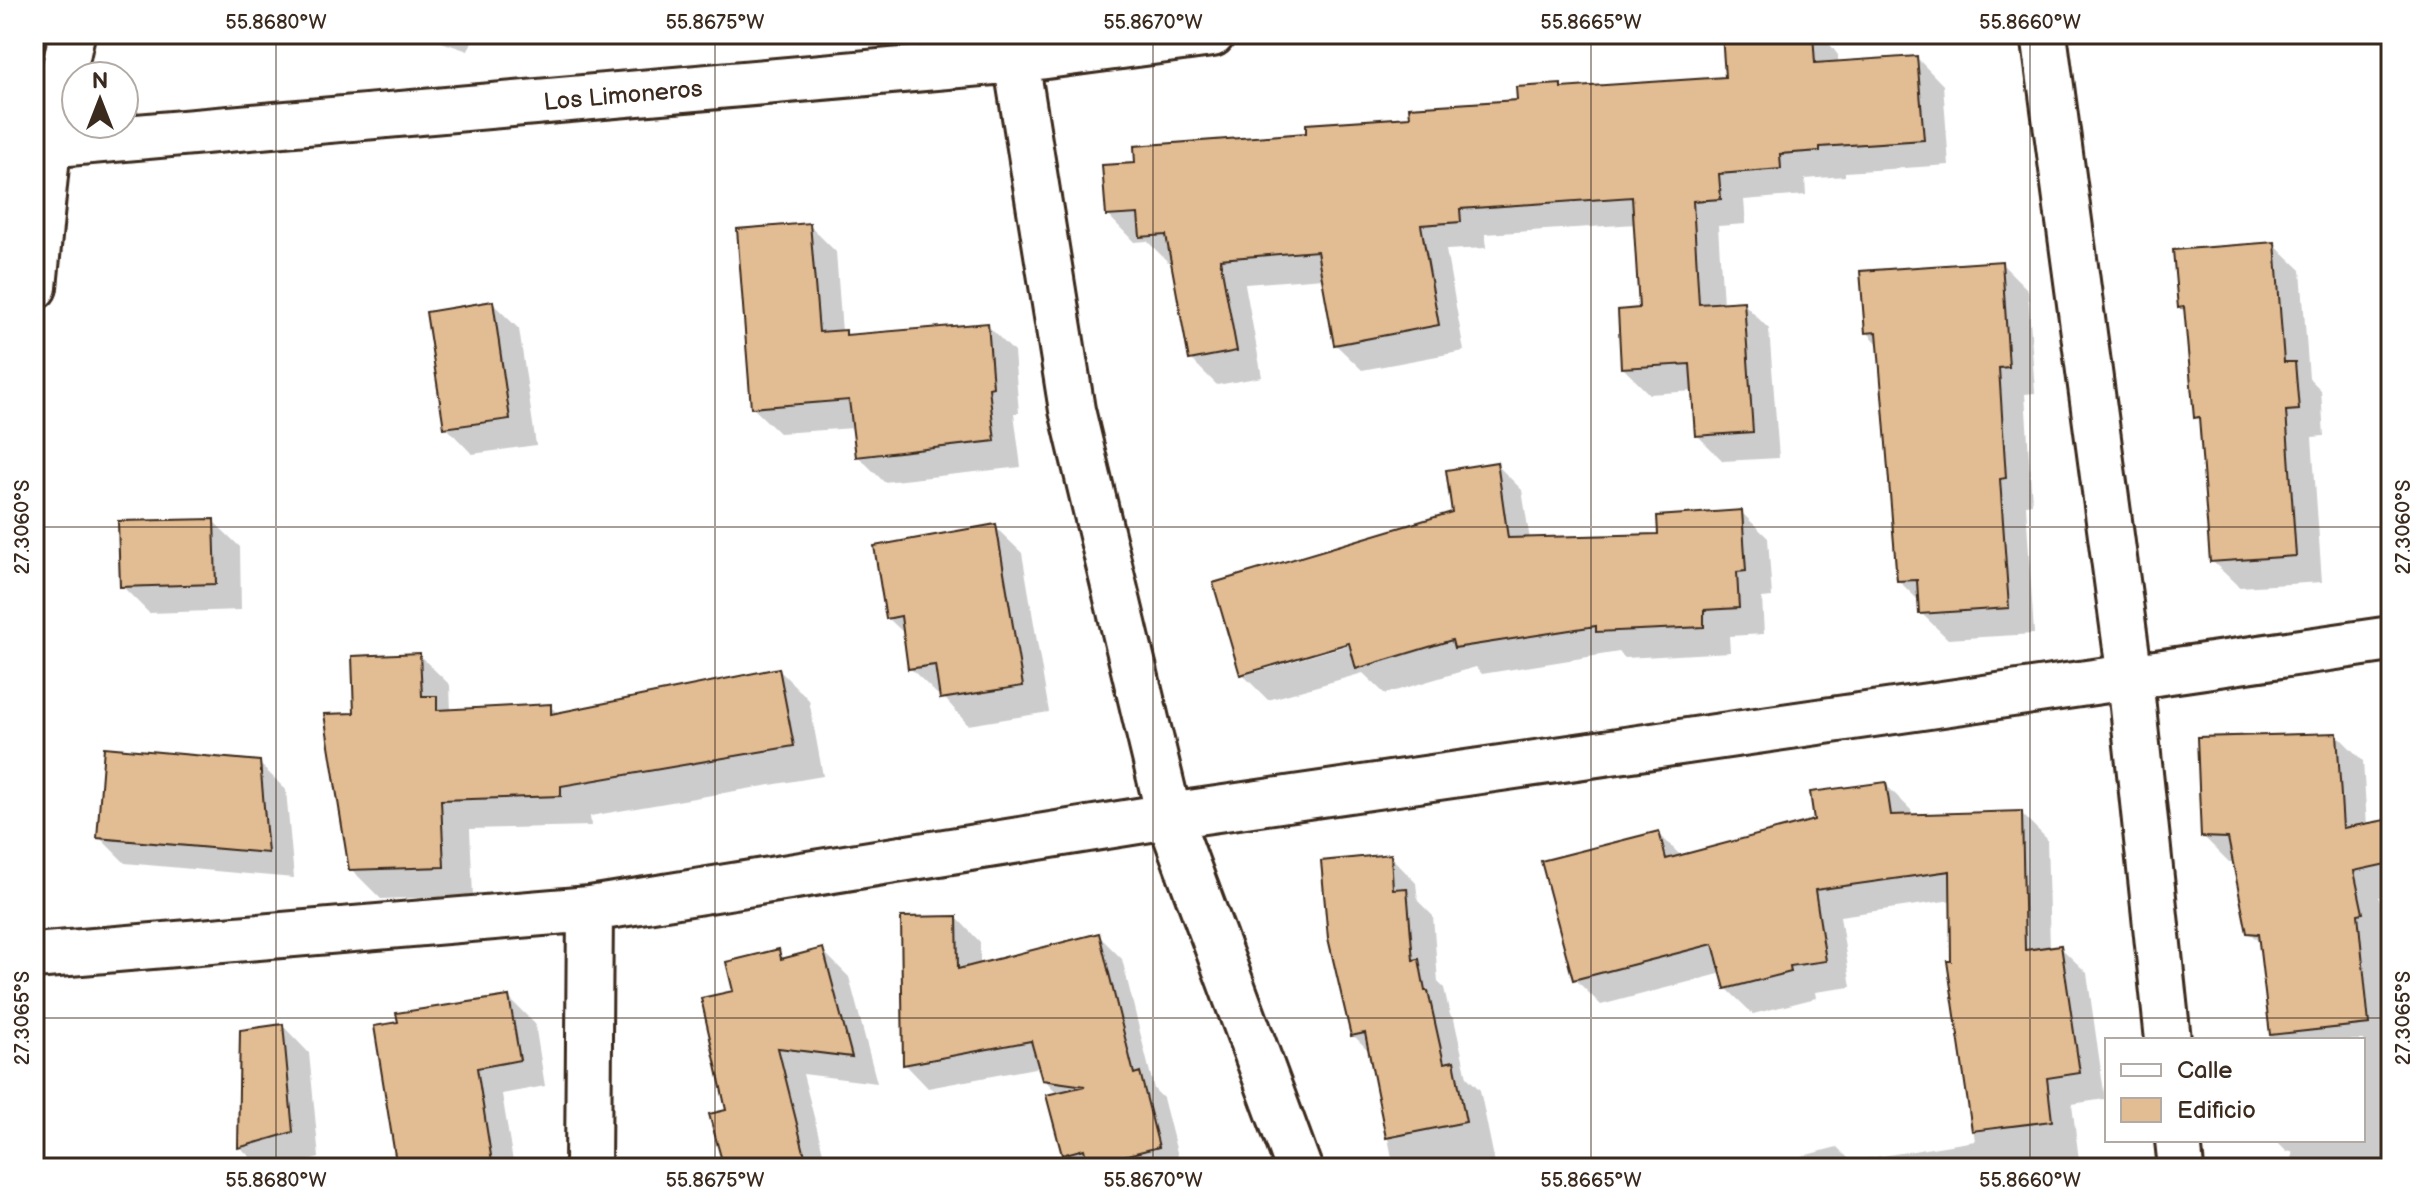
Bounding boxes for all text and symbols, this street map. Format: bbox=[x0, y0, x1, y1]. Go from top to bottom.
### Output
text: 55.8680°W bbox=[225, 11, 327, 35]
text: 55.8675°W bbox=[665, 11, 765, 35]
text: 55.8670°W bbox=[1103, 11, 1203, 35]
text: 55.8665°W bbox=[1540, 11, 1642, 35]
text: 55.8660°W bbox=[1979, 11, 2081, 35]
north arrow bbox=[60, 60, 140, 140]
text: N bbox=[92, 68, 108, 95]
street label: Los Limoneros bbox=[542, 74, 704, 117]
text: 27.3060°S bbox=[11, 480, 35, 574]
text: 27.3060°S bbox=[2392, 480, 2416, 574]
text: 27.3065°S bbox=[11, 971, 35, 1065]
text: 27.3065°S bbox=[2392, 971, 2416, 1065]
legend bbox=[2105, 1038, 2365, 1142]
text: Calle bbox=[2177, 1056, 2232, 1085]
text: Edificio bbox=[2177, 1096, 2256, 1125]
text: 55.8680°W bbox=[225, 1169, 327, 1193]
text: 55.8675°W bbox=[665, 1169, 765, 1193]
text: 55.8670°W bbox=[1103, 1169, 1203, 1193]
text: 55.8665°W bbox=[1540, 1169, 1642, 1193]
text: 55.8660°W bbox=[1979, 1169, 2081, 1193]

